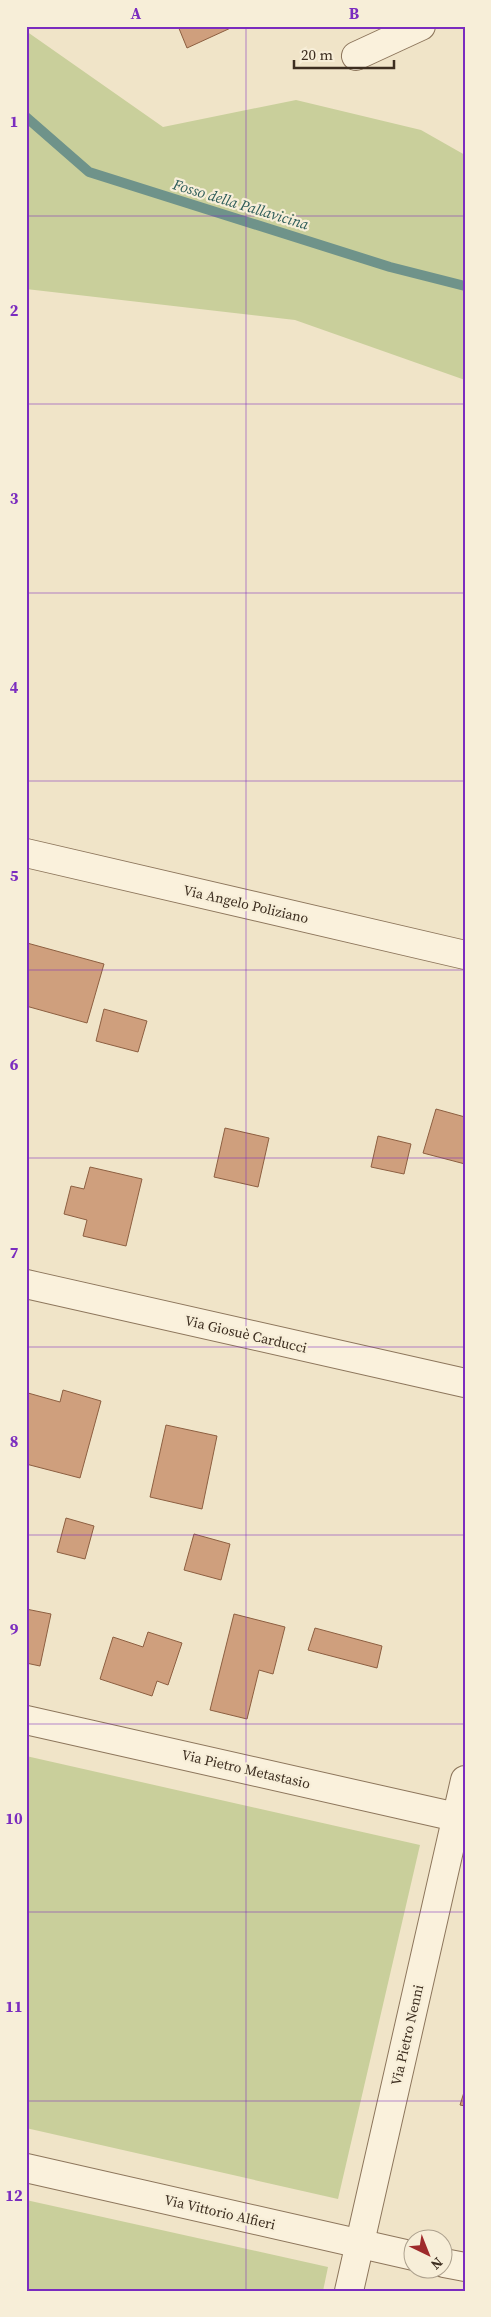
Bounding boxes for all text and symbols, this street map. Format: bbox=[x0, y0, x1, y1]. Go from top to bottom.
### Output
text: A bbox=[131, 2, 142, 24]
text: B bbox=[349, 2, 360, 24]
scale bar bbox=[294, 38, 394, 70]
text: 20 m bbox=[301, 44, 333, 65]
text: 1 bbox=[10, 110, 18, 132]
water label: Fosso della Pallavicina bbox=[170, 173, 312, 235]
text: 2 bbox=[10, 299, 19, 321]
text: 3 bbox=[10, 487, 19, 509]
text: 4 bbox=[10, 676, 19, 698]
text: 5 bbox=[10, 864, 19, 886]
street label: Via Angelo Poliziano bbox=[181, 880, 311, 928]
text: 6 bbox=[10, 1053, 19, 1075]
text: 7 bbox=[10, 1241, 19, 1263]
street label: Via Giosuè Carducci bbox=[183, 1310, 309, 1358]
text: 8 bbox=[10, 1430, 18, 1452]
text: 9 bbox=[10, 1618, 19, 1640]
street label: Via Pietro Metastasio bbox=[180, 1744, 313, 1794]
text: 10 bbox=[5, 1807, 23, 1829]
street label: Via Pietro Nenni bbox=[386, 1983, 428, 2087]
text: 11 bbox=[5, 1995, 23, 2017]
text: 12 bbox=[5, 2184, 23, 2206]
street label: Via Vittorio Alfieri bbox=[162, 2189, 278, 2235]
north arrow bbox=[404, 2230, 454, 2280]
text: N bbox=[426, 2253, 447, 2274]

